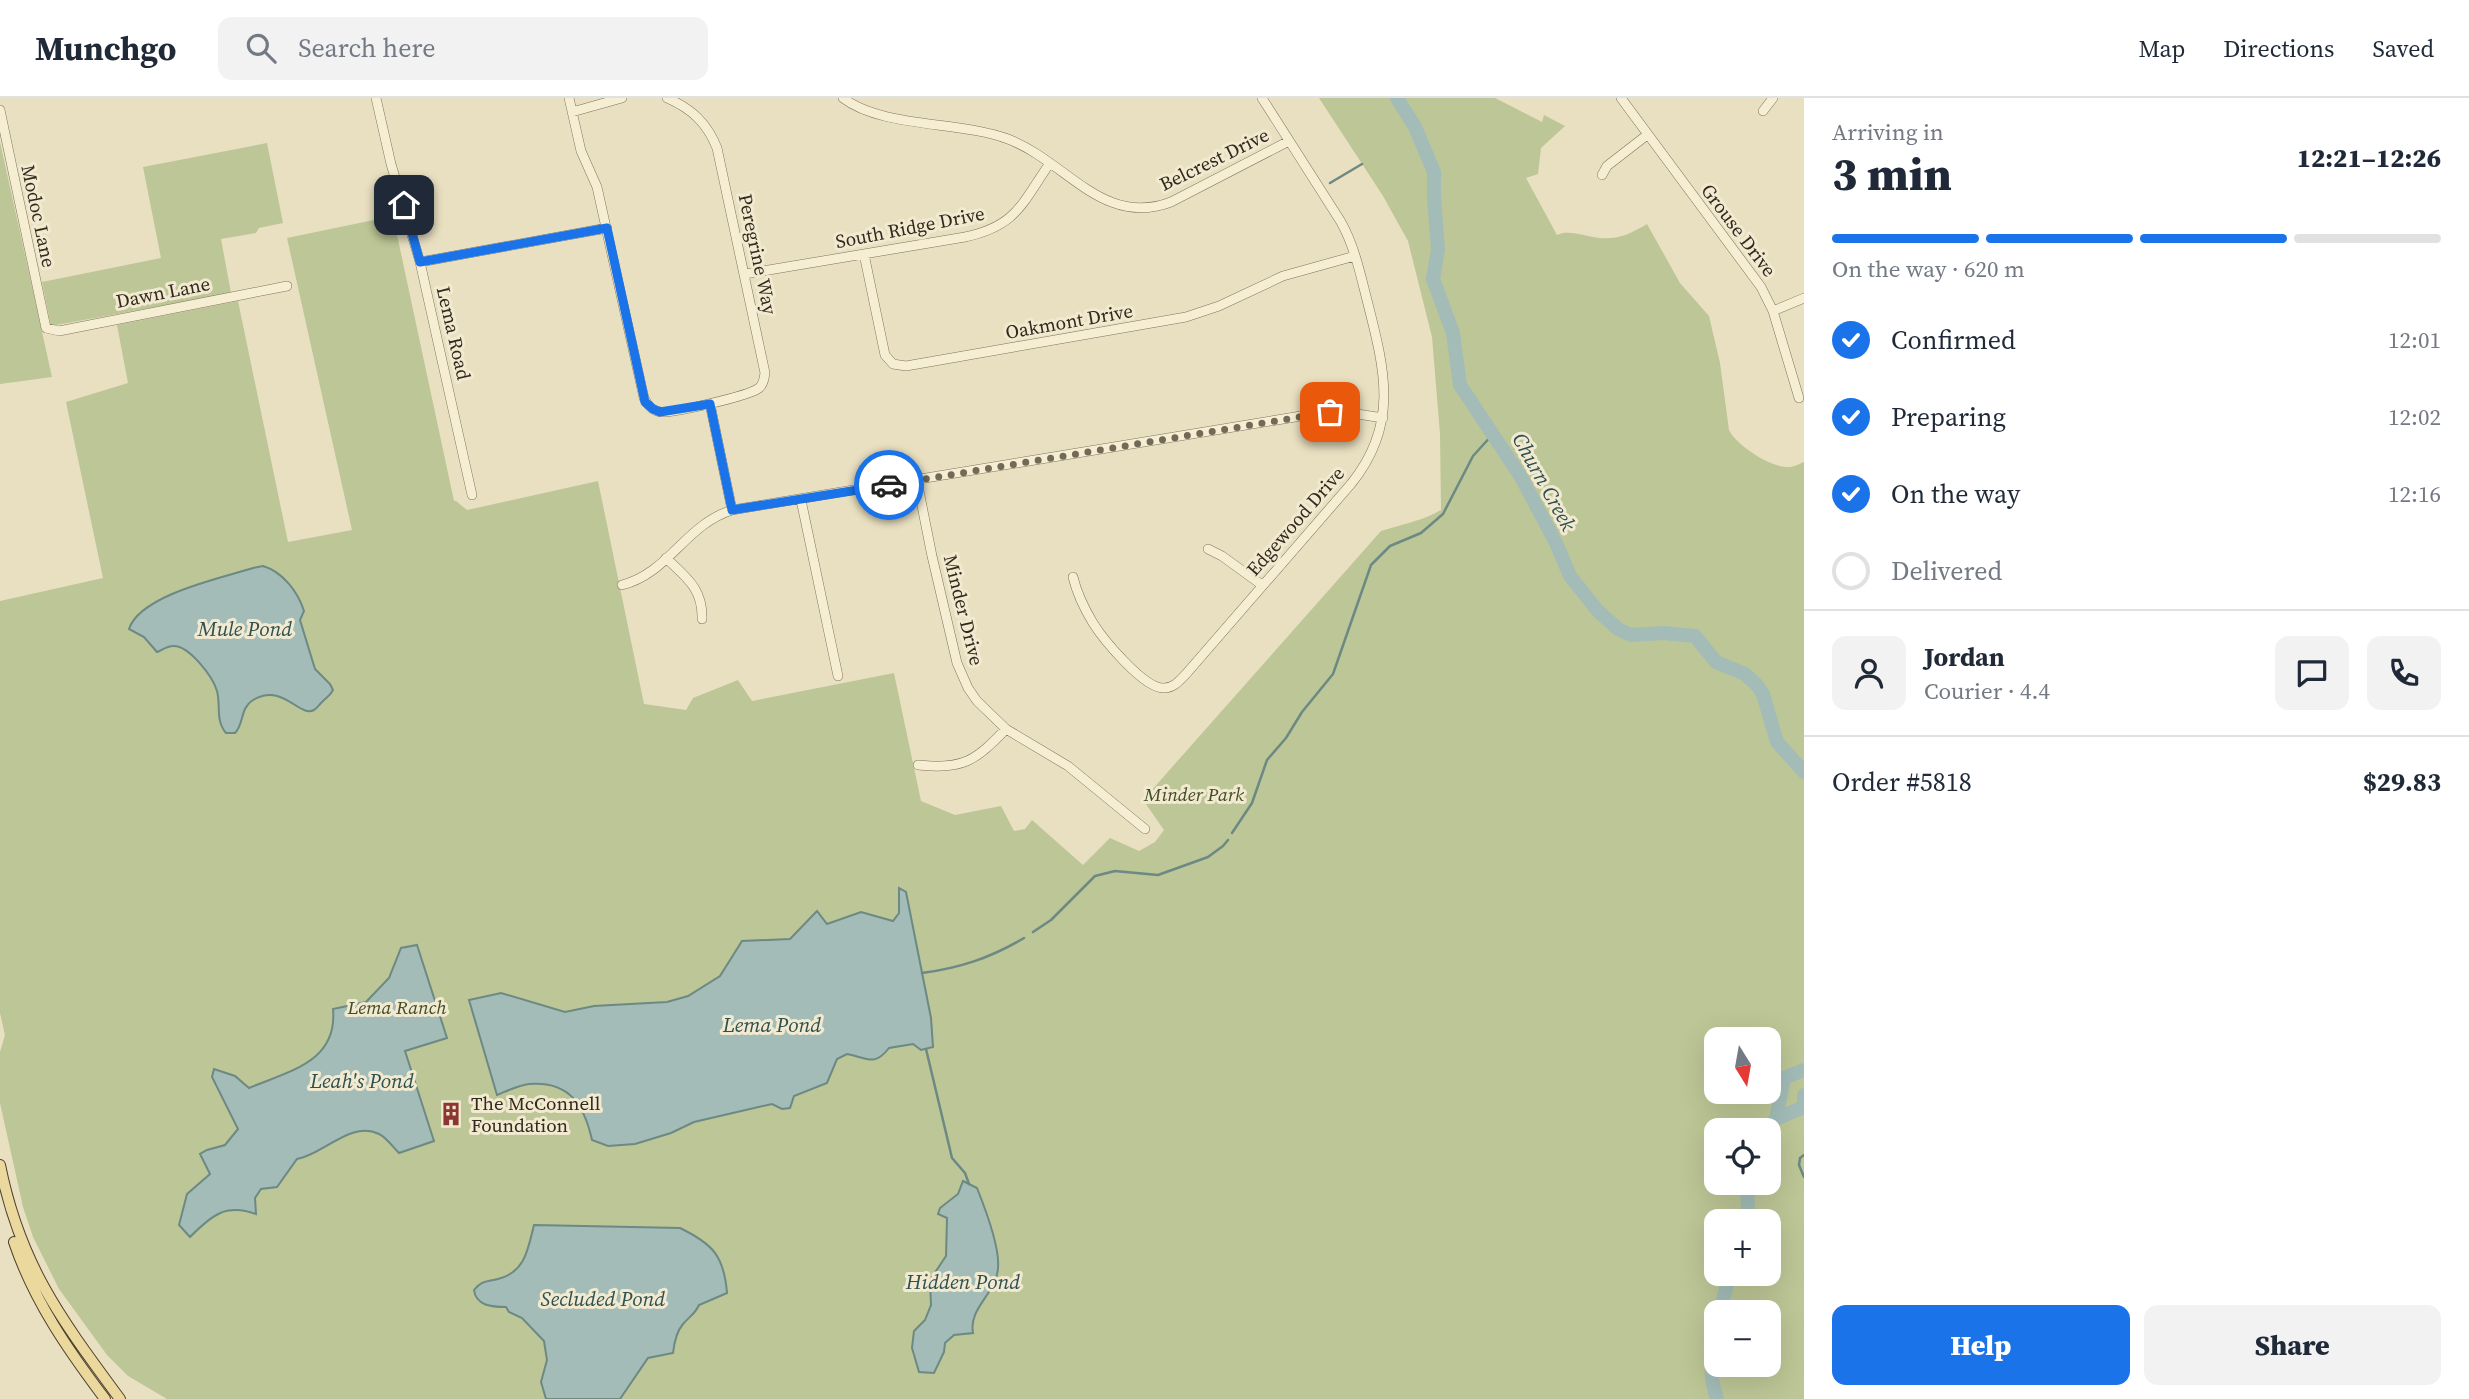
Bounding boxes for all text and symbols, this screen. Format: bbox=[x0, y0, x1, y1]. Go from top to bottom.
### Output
search box bbox=[218, 17, 708, 80]
text: Munchgo bbox=[35, 26, 176, 71]
icon: search bbox=[242, 29, 280, 67]
text: Search here bbox=[298, 30, 435, 66]
text: Map bbox=[2138, 32, 2185, 65]
text: Directions bbox=[2223, 32, 2334, 65]
text: Saved bbox=[2372, 32, 2434, 65]
text: Arriving in bbox=[1832, 116, 1944, 148]
street label: Belcrest Drive bbox=[1155, 121, 1273, 197]
text: 12:21–12:26 bbox=[2297, 140, 2441, 176]
text: 3 min bbox=[1832, 142, 1952, 205]
street label: Modoc Lane bbox=[15, 162, 63, 270]
pin bbox=[374, 175, 434, 235]
street label: Grouse Drive bbox=[1695, 178, 1783, 282]
icon: home bbox=[385, 186, 423, 224]
street label: Peregrine Way bbox=[733, 191, 784, 317]
street label: South Ridge Drive bbox=[833, 200, 987, 254]
text: On the way · 620 m bbox=[1832, 253, 2025, 285]
street label: Dawn Lane bbox=[114, 270, 212, 314]
street label: Lema Road bbox=[431, 284, 477, 383]
street label: Oakmont Drive bbox=[1003, 297, 1135, 345]
icon: check bbox=[1832, 321, 1870, 359]
text: Confirmed bbox=[1891, 322, 2016, 358]
text: 12:01 bbox=[2388, 324, 2441, 356]
pin bbox=[1300, 382, 1360, 442]
icon: bag bbox=[1311, 393, 1349, 431]
icon: check bbox=[1832, 398, 1870, 436]
text: Preparing bbox=[1891, 399, 2006, 435]
text: 12:02 bbox=[2388, 401, 2441, 433]
water label: Churn Creek bbox=[1506, 427, 1583, 536]
courier bbox=[854, 450, 924, 520]
street label: Edgewood Drive bbox=[1240, 461, 1350, 581]
icon: car bbox=[870, 466, 908, 504]
icon: check bbox=[1832, 475, 1870, 513]
text: On the way bbox=[1891, 476, 2020, 512]
text: 12:16 bbox=[2388, 478, 2441, 510]
street label: Minder Drive bbox=[938, 552, 990, 668]
text: Delivered bbox=[1891, 553, 2002, 589]
water label: Mule Pond bbox=[197, 614, 292, 643]
button: person bbox=[1832, 636, 1906, 710]
button: chat bbox=[2275, 636, 2349, 710]
button: phone bbox=[2367, 636, 2441, 710]
text: Jordan bbox=[1924, 639, 2005, 675]
text: Courier · 4.4 bbox=[1924, 675, 2050, 707]
text: Order #5818 bbox=[1832, 764, 1972, 800]
text: $29.83 bbox=[2363, 764, 2441, 800]
park label: Minder Park bbox=[1143, 781, 1244, 807]
park label: Lema Ranch bbox=[346, 994, 447, 1020]
water label: Lema Pond bbox=[722, 1010, 821, 1039]
north arrow bbox=[1704, 1027, 1782, 1104]
map controls bbox=[1704, 1027, 1781, 1377]
water label: Leah's Pond bbox=[309, 1066, 414, 1095]
place label: The McConnell Foundation bbox=[471, 1090, 601, 1138]
building icon: The McConnell Foundation bbox=[437, 1100, 465, 1128]
button: locate bbox=[1704, 1118, 1781, 1195]
button: + bbox=[1704, 1209, 1781, 1286]
water label: Hidden Pond bbox=[905, 1267, 1020, 1296]
water label: Secluded Pond bbox=[541, 1284, 665, 1313]
button: − bbox=[1704, 1300, 1781, 1377]
button: Help bbox=[1832, 1305, 2130, 1385]
button: Share bbox=[2144, 1305, 2441, 1385]

